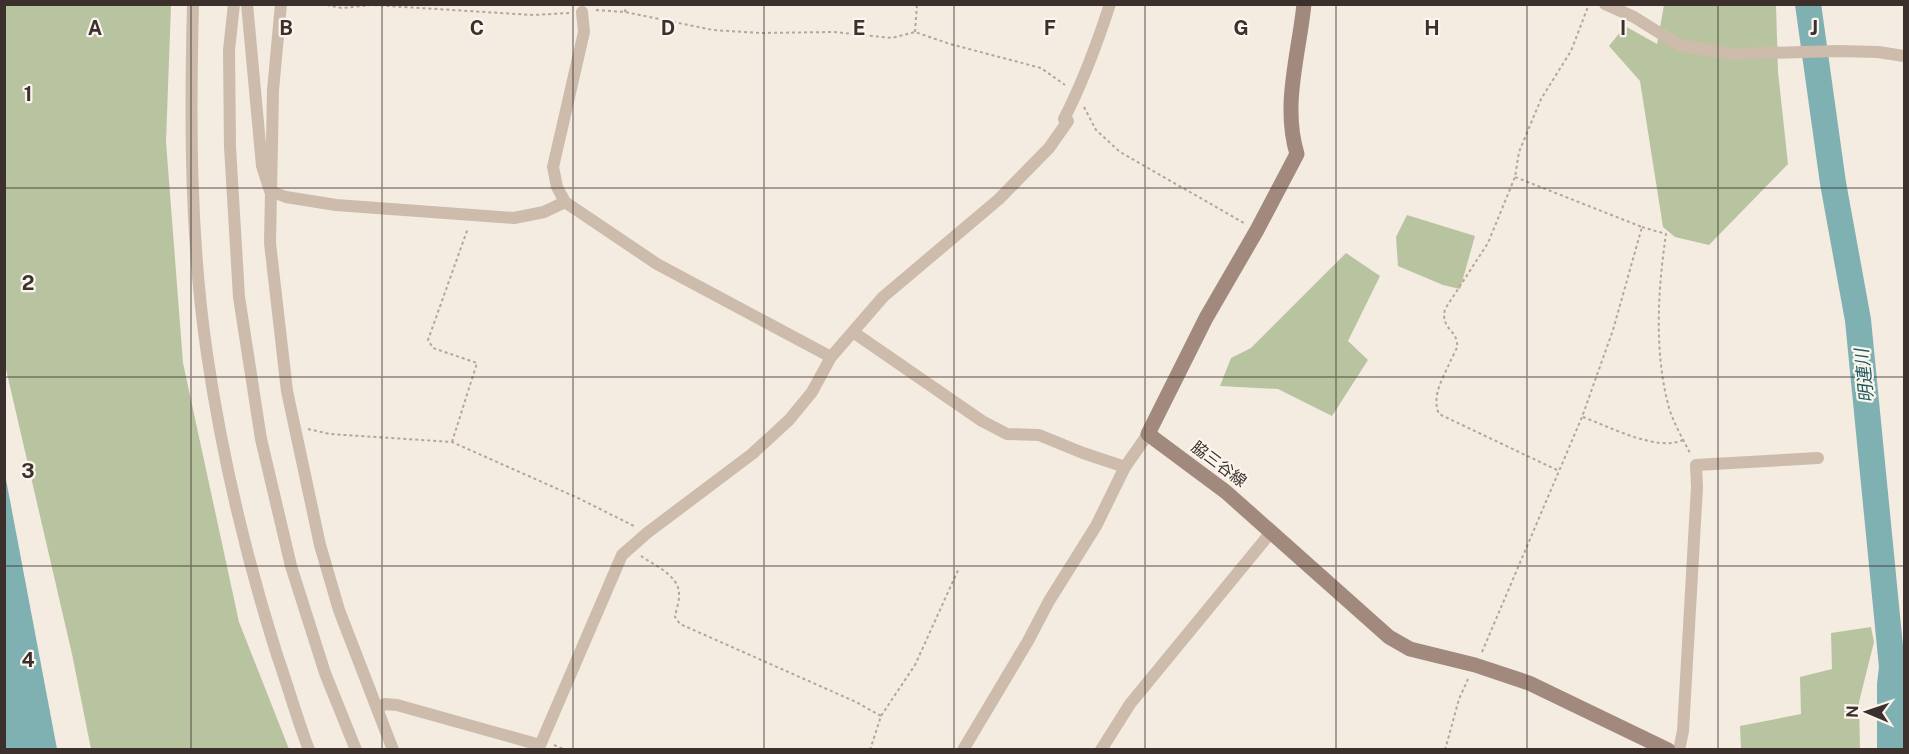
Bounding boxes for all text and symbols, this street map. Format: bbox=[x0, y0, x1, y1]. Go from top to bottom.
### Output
text: A bbox=[88, 16, 102, 40]
text: B bbox=[279, 16, 293, 40]
text: C bbox=[470, 16, 484, 40]
text: D bbox=[661, 16, 675, 40]
text: E bbox=[853, 16, 865, 40]
text: F bbox=[1044, 16, 1056, 40]
text: G bbox=[1233, 16, 1249, 40]
text: H bbox=[1424, 16, 1440, 40]
text: I bbox=[1620, 16, 1626, 40]
text: J bbox=[1810, 16, 1818, 40]
text: 1 bbox=[24, 82, 32, 106]
text: 2 bbox=[22, 271, 34, 295]
water label: 明連川 bbox=[1851, 346, 1877, 404]
street label: 脇三谷線 bbox=[1188, 437, 1250, 491]
text: 3 bbox=[21, 459, 35, 483]
text: 4 bbox=[21, 648, 35, 672]
north arrow bbox=[1837, 682, 1897, 742]
text: N bbox=[1843, 705, 1862, 718]

